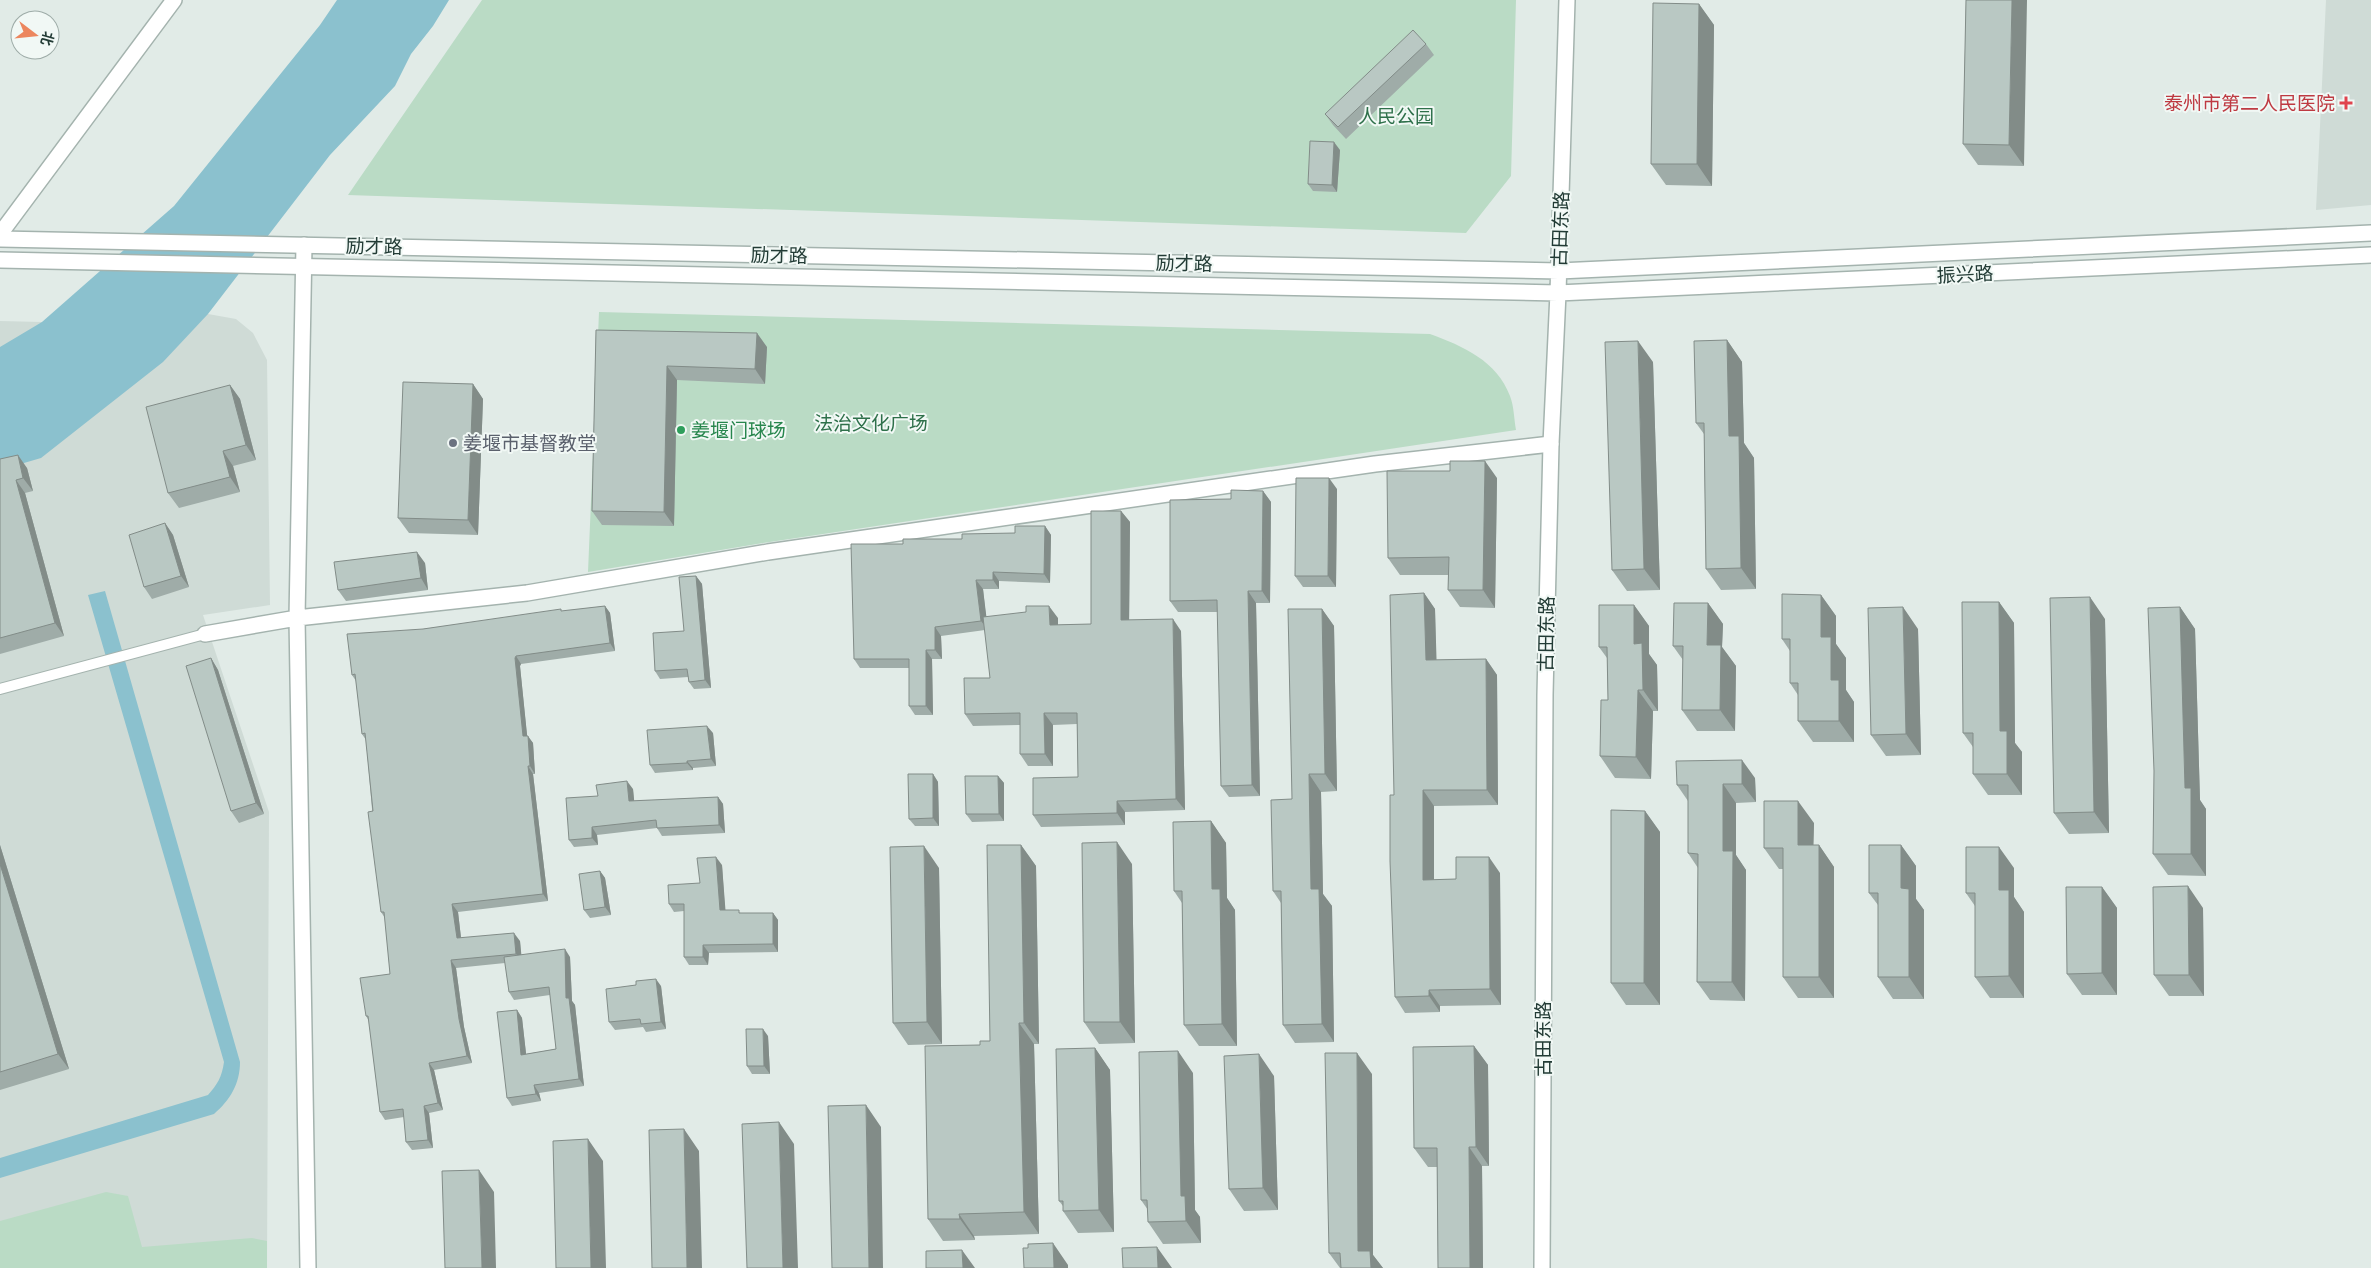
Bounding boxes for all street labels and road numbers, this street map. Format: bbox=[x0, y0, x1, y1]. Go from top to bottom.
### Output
street label: 古田东路 bbox=[1547, 191, 1573, 267]
street label: 励才路 bbox=[345, 234, 403, 258]
street label: 励才路 bbox=[750, 243, 808, 267]
street label: 励才路 bbox=[1155, 251, 1213, 275]
street label: 振兴路 bbox=[1936, 261, 1994, 287]
street label: 古田东路 bbox=[1533, 596, 1559, 672]
street label: 古田东路 bbox=[1531, 1001, 1555, 1077]

